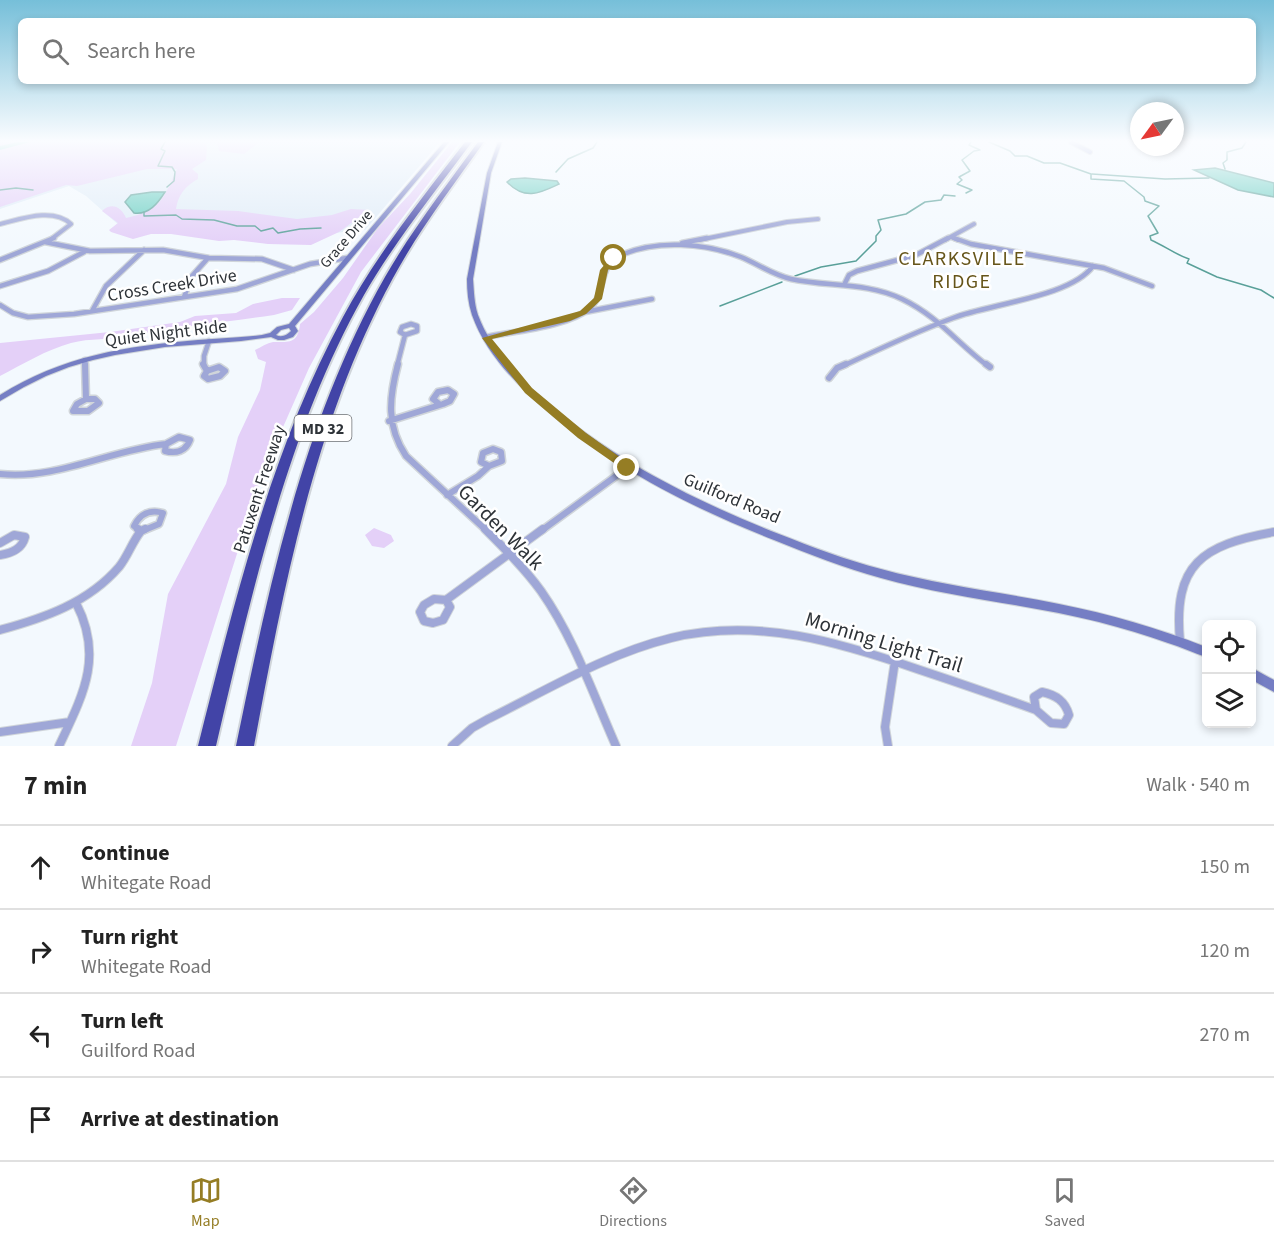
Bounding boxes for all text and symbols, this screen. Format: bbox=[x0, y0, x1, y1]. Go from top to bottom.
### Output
search box bbox=[18, 18, 1256, 84]
icon: search bbox=[39, 35, 72, 68]
text: Search here bbox=[87, 35, 195, 67]
north arrow bbox=[1130, 102, 1184, 156]
street label: Grace Drive bbox=[315, 206, 378, 273]
route start bbox=[600, 244, 626, 270]
district label: CLARKSVILLE RIDGE bbox=[898, 245, 1026, 296]
street label: Cross Creek Drive bbox=[106, 263, 239, 308]
street label: Quiet Night Ride bbox=[104, 314, 229, 353]
road number: MD 32 bbox=[294, 415, 352, 441]
street label: Patuxent Freeway bbox=[227, 421, 292, 556]
route end bbox=[613, 454, 639, 480]
street label: Guilford Road bbox=[679, 467, 784, 530]
street label: Garden Walk bbox=[451, 477, 551, 577]
street label: Morning Light Trail bbox=[801, 604, 967, 680]
map controls bbox=[1202, 620, 1256, 728]
button: locate bbox=[1202, 620, 1256, 674]
button: layers bbox=[1202, 674, 1256, 728]
text: 7 min bbox=[24, 767, 87, 804]
text: Walk · 540 m bbox=[1146, 771, 1250, 799]
text: Continue bbox=[81, 837, 170, 869]
icon: ahead bbox=[24, 851, 57, 884]
text: 150 m bbox=[1200, 853, 1250, 881]
text: Whitegate Road bbox=[81, 869, 212, 897]
text: Turn right bbox=[81, 921, 178, 953]
icon: right bbox=[24, 935, 57, 968]
text: 120 m bbox=[1200, 937, 1250, 965]
text: Whitegate Road bbox=[81, 953, 212, 981]
text: Turn left bbox=[81, 1005, 163, 1037]
icon: left bbox=[24, 1019, 57, 1052]
text: 270 m bbox=[1200, 1021, 1250, 1049]
text: Guilford Road bbox=[81, 1037, 195, 1065]
icon: arrive bbox=[24, 1103, 57, 1136]
text: Arrive at destination bbox=[81, 1103, 279, 1135]
tab: Map bbox=[189, 1174, 222, 1232]
tab: Directions bbox=[599, 1174, 667, 1232]
tab: Saved bbox=[1044, 1174, 1085, 1232]

